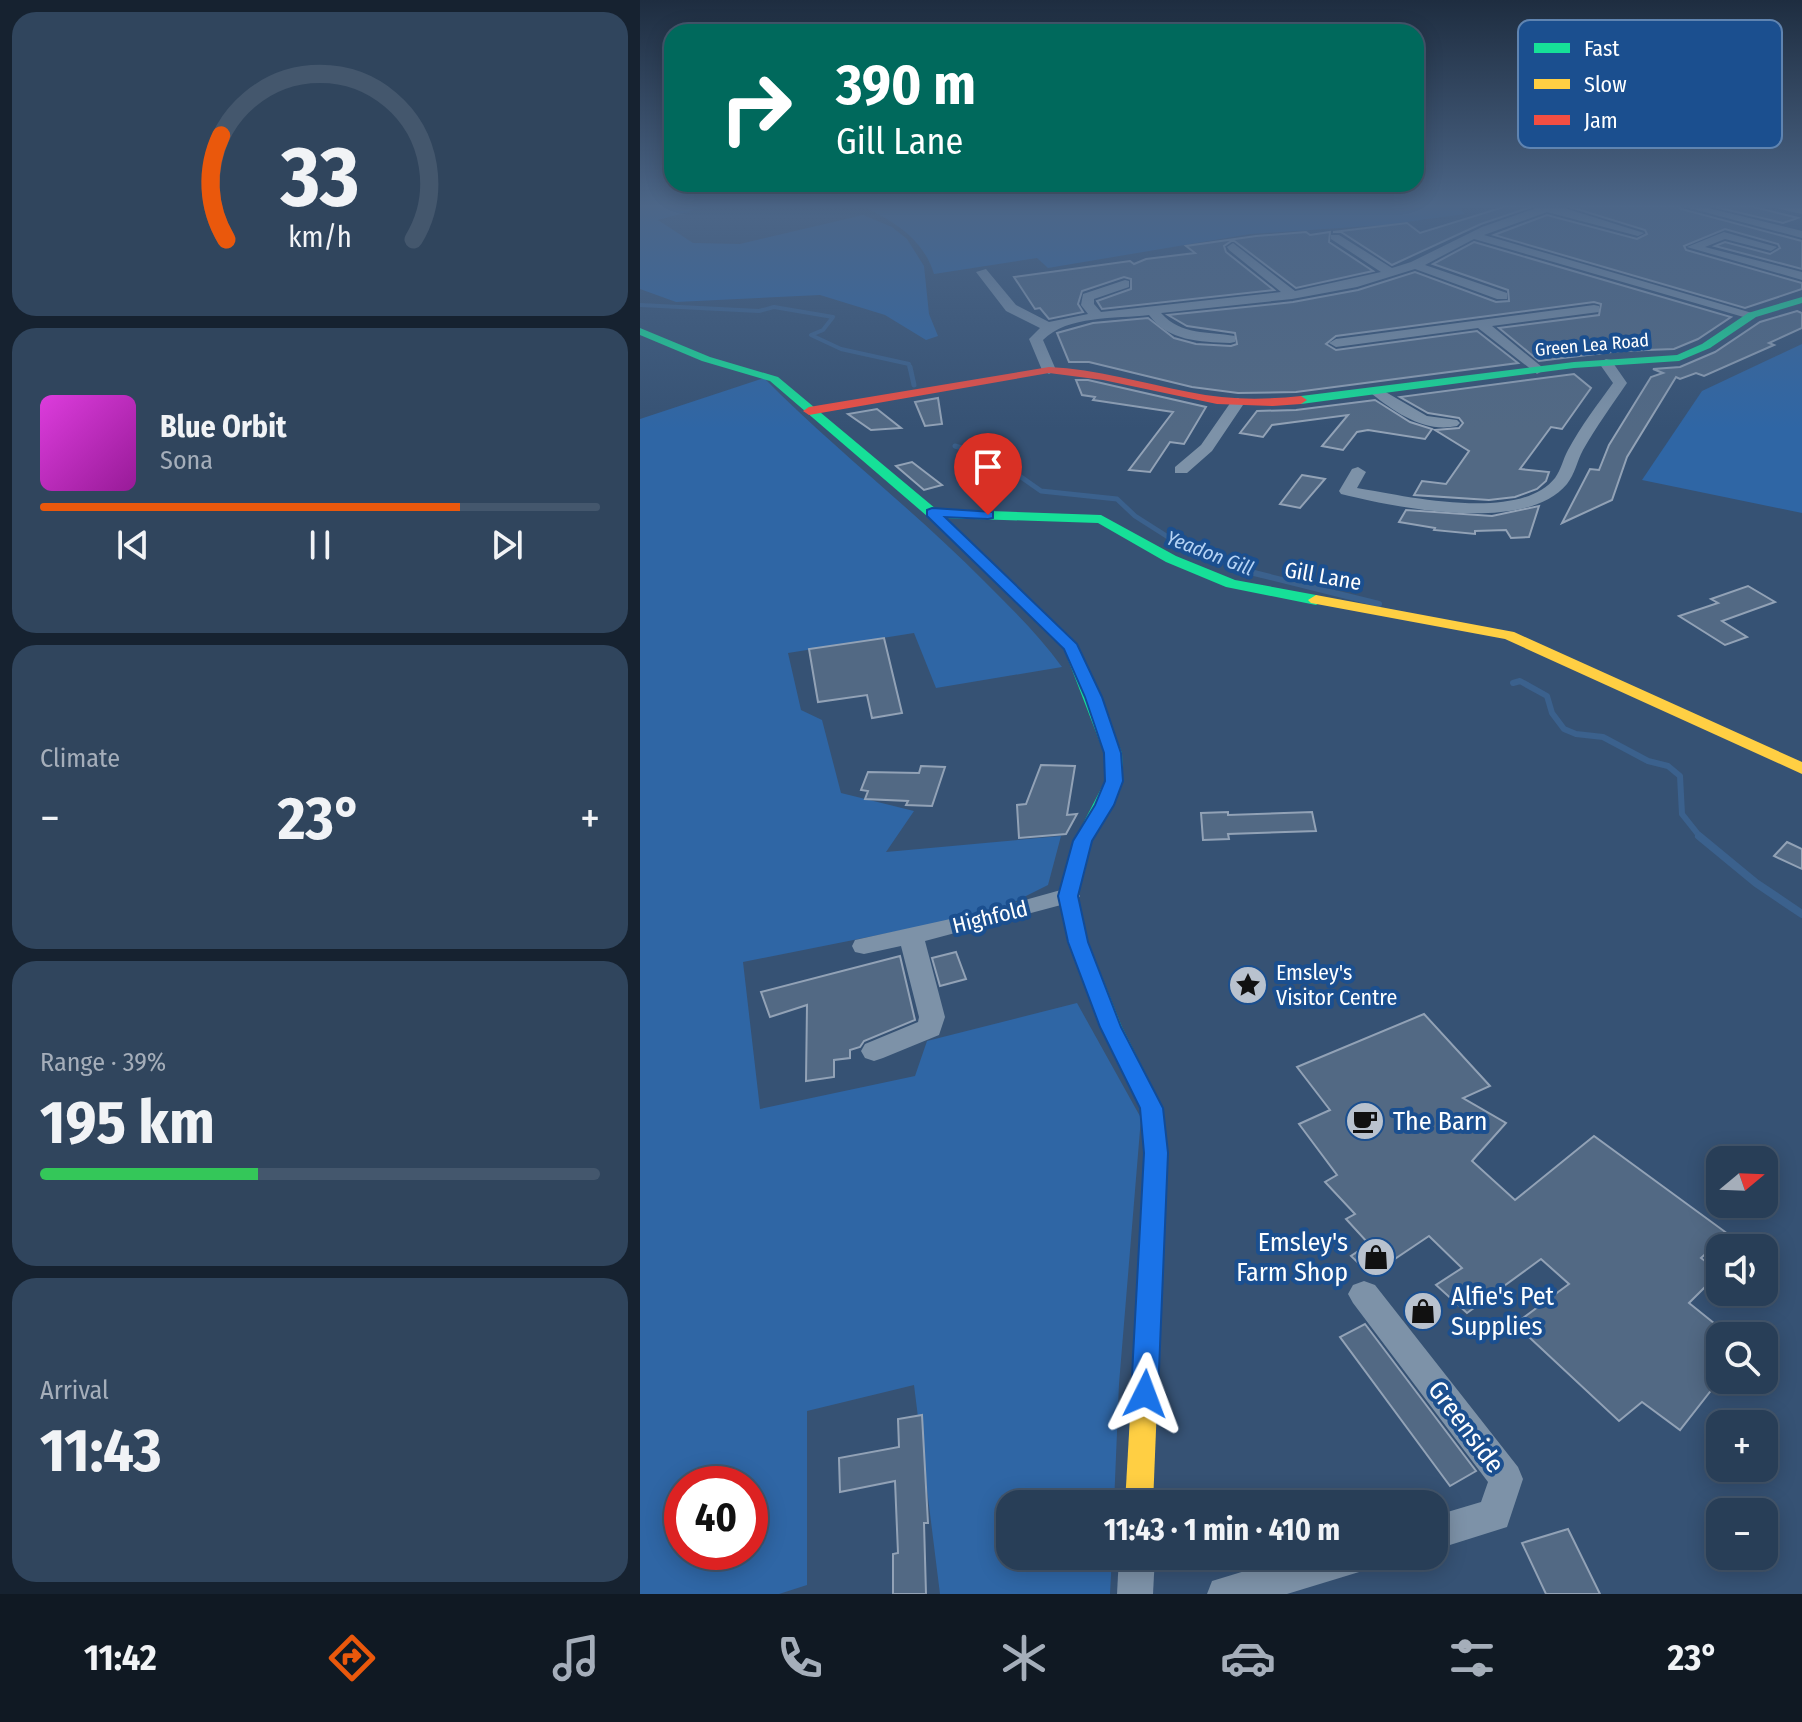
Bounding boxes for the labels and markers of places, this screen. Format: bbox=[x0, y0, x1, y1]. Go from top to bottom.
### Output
pin bbox=[954, 433, 1022, 515]
place label: Emsley's Visitor Centre bbox=[1276, 959, 1397, 1011]
place icon: Emsley's Visitor Centre bbox=[1227, 964, 1269, 1006]
cafe icon: The Barn bbox=[1344, 1100, 1386, 1142]
place label: The Barn bbox=[1393, 1106, 1487, 1137]
place label: Emsley's Farm Shop bbox=[1236, 1227, 1348, 1288]
shop icon: Emsley's Farm Shop bbox=[1355, 1236, 1397, 1278]
place label: Alfie's Pet Supplies bbox=[1451, 1281, 1555, 1342]
shop icon: Alfie's Pet Supplies bbox=[1402, 1290, 1444, 1332]

